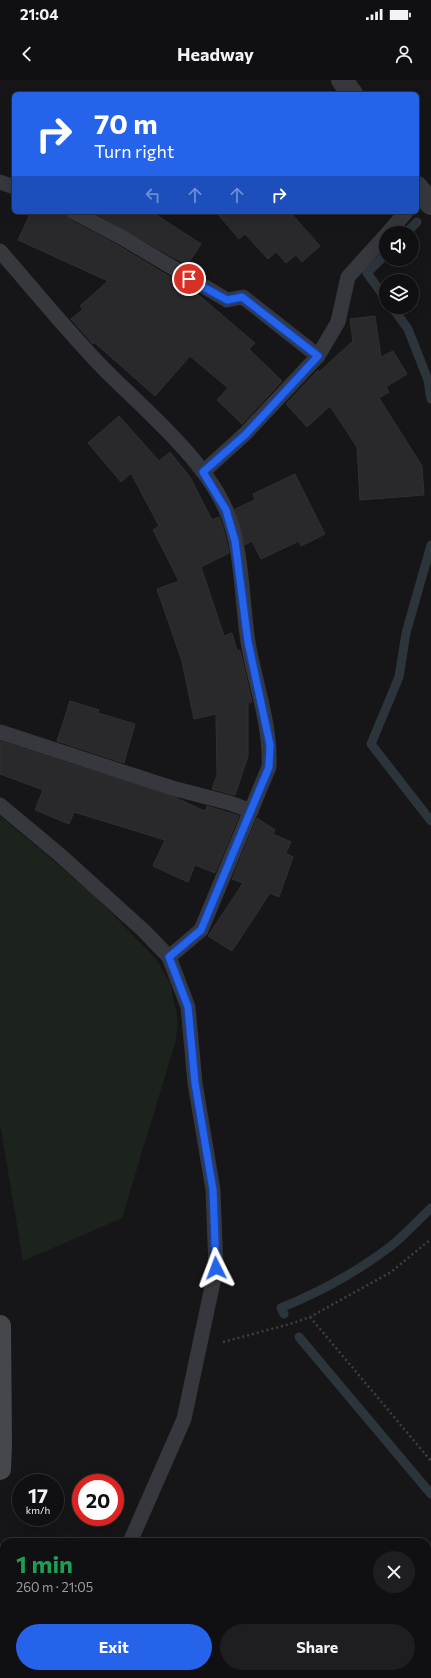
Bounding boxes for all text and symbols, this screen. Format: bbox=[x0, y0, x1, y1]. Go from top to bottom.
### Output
text: 21:04 bbox=[20, 5, 58, 23]
icon: back bbox=[16, 43, 38, 65]
text: Headway bbox=[177, 43, 254, 65]
icon: person bbox=[393, 43, 415, 65]
text: 70 m bbox=[94, 106, 158, 140]
icon: right bbox=[28, 108, 80, 160]
text: Turn right bbox=[94, 140, 174, 162]
icon: left bbox=[142, 184, 164, 206]
icon: ahead bbox=[184, 184, 206, 206]
icon: ahead bbox=[226, 184, 248, 206]
icon: right bbox=[268, 184, 290, 206]
map controls bbox=[379, 226, 419, 314]
button: sound bbox=[379, 226, 419, 266]
pin bbox=[172, 262, 206, 296]
icon: arrive bbox=[178, 268, 200, 290]
button: layers bbox=[379, 274, 419, 314]
position arrow bbox=[195, 1247, 237, 1289]
speed limit sign: 20 bbox=[72, 1474, 124, 1526]
text: 17 bbox=[28, 1483, 48, 1507]
text: km/h bbox=[26, 1504, 50, 1516]
text: 1 min bbox=[16, 1549, 73, 1578]
button: close bbox=[373, 1551, 415, 1593]
text: 260 m · 21:05 bbox=[16, 1579, 93, 1595]
button: Exit bbox=[16, 1624, 212, 1670]
button: Share bbox=[220, 1624, 415, 1670]

